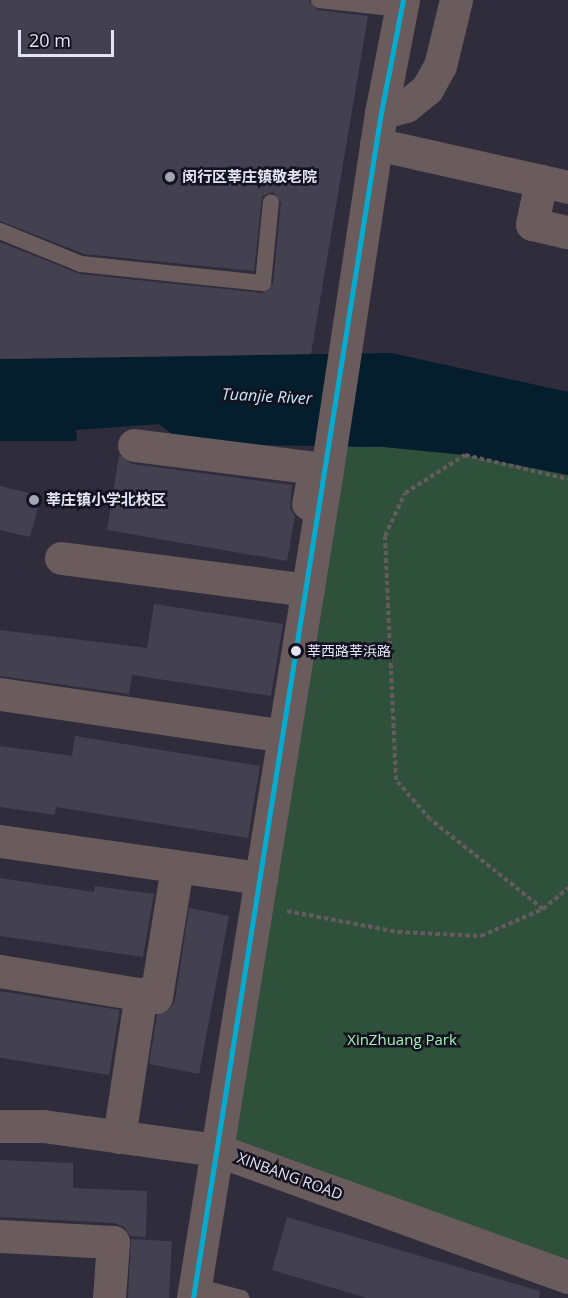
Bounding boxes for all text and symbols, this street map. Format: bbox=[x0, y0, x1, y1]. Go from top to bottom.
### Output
scale bar bbox=[21, 18, 117, 56]
text: 20 m bbox=[29, 28, 71, 52]
place label: 闵行区莘庄镇敬老院 bbox=[182, 168, 317, 186]
marker: 闵行区莘庄镇敬老院 bbox=[163, 170, 177, 184]
water label: Tuanjie River bbox=[221, 384, 313, 408]
place label: 莘庄镇小学北校区 bbox=[46, 491, 166, 509]
marker: 莘庄镇小学北校区 bbox=[27, 493, 41, 507]
place label: 莘西路莘浜路 bbox=[307, 643, 391, 659]
marker: 莘西路莘浜路 bbox=[290, 645, 302, 657]
park label: XinZhuang Park bbox=[347, 1031, 457, 1049]
street label: XINBANG ROAD bbox=[235, 1149, 345, 1203]

